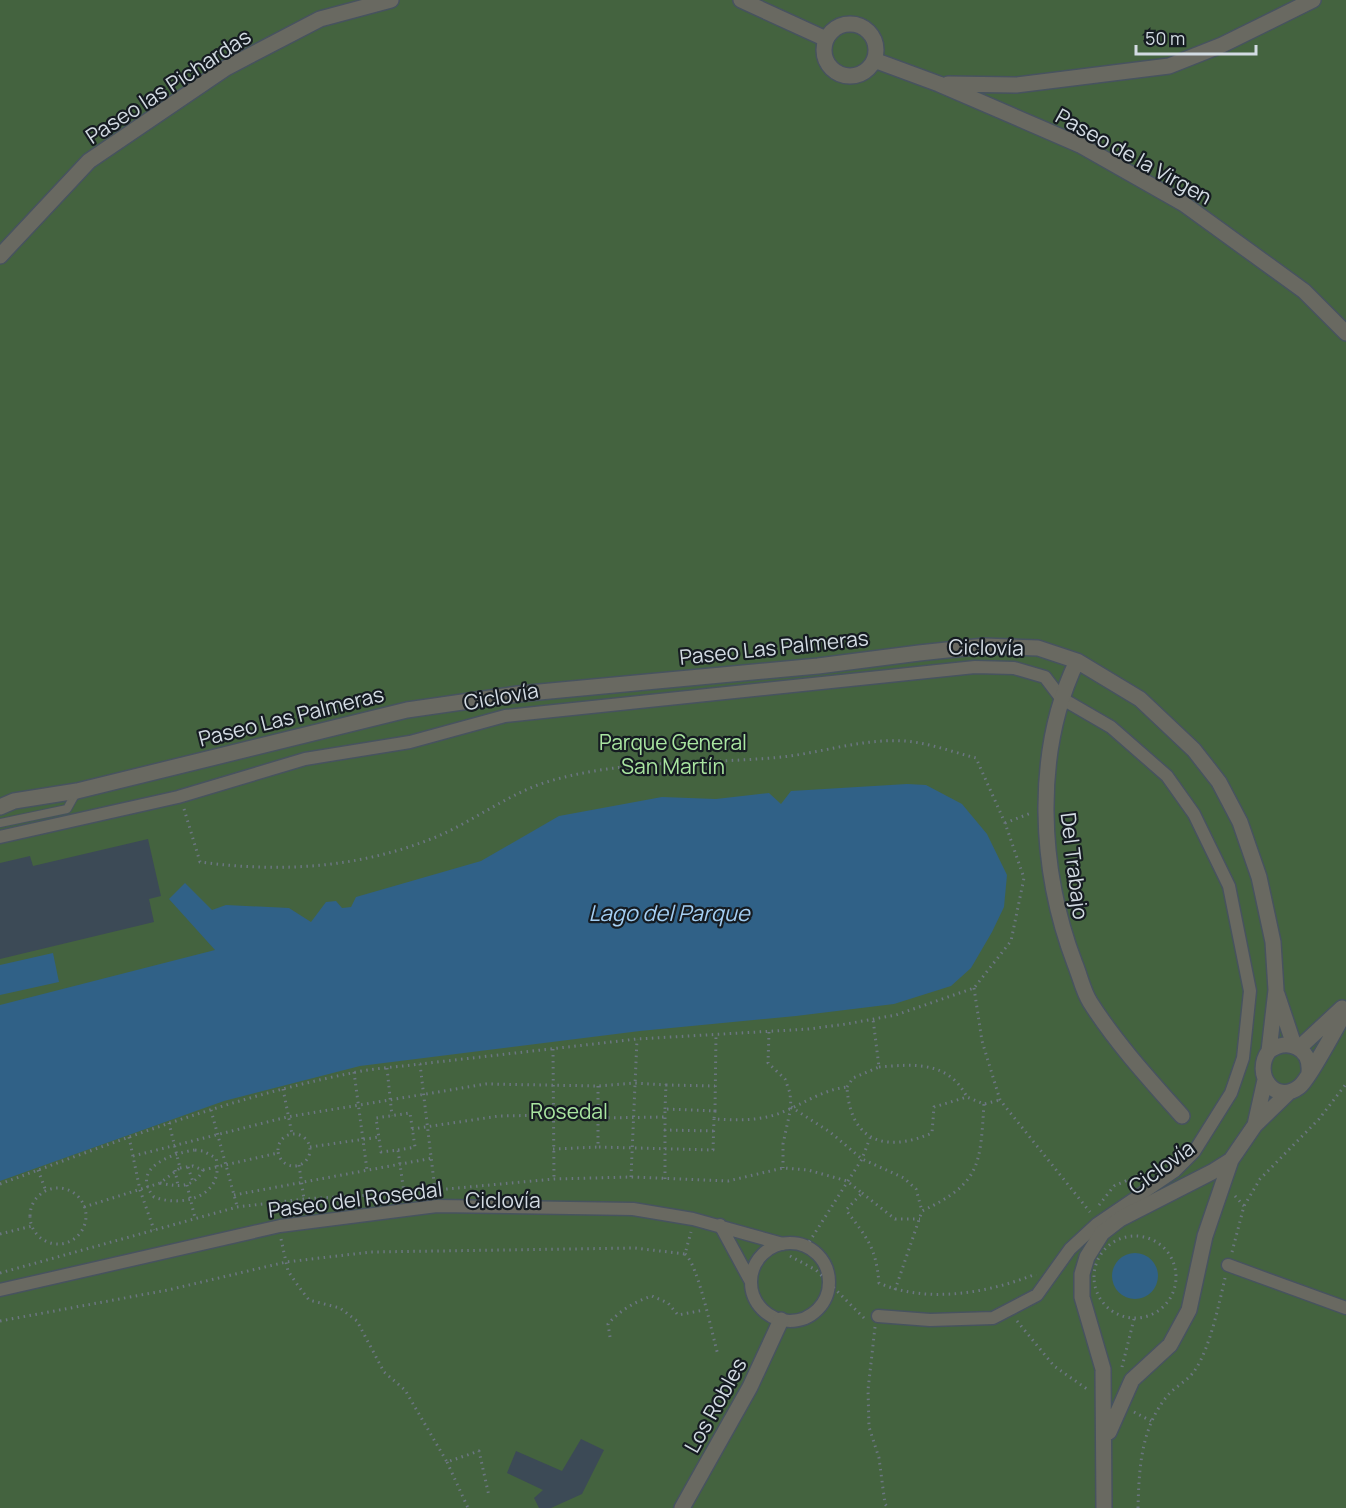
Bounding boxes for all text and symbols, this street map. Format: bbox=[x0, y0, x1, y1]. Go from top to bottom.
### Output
scale bar bbox=[1136, 18, 1256, 56]
street label: Paseo las Pichardas bbox=[80, 22, 256, 150]
text: 50 m bbox=[1145, 26, 1185, 50]
street label: Paseo de la Virgen bbox=[1051, 101, 1217, 211]
street label: Paseo Las Palmeras bbox=[678, 623, 870, 671]
street label: Ciclovía bbox=[948, 632, 1024, 662]
street label: Ciclovía bbox=[461, 676, 541, 716]
street label: Paseo Las Palmeras bbox=[195, 679, 387, 753]
park label: Parque General San Martín bbox=[599, 728, 747, 780]
street label: Del Trabajo bbox=[1055, 811, 1095, 921]
water label: Lago del Parque bbox=[588, 898, 751, 928]
park label: Rosedal bbox=[530, 1097, 608, 1125]
street label: Ciclovía bbox=[1122, 1134, 1200, 1200]
street label: Paseo del Rosedal bbox=[266, 1174, 444, 1224]
street label: Ciclovía bbox=[465, 1186, 541, 1214]
street label: Los Robles bbox=[677, 1352, 753, 1458]

